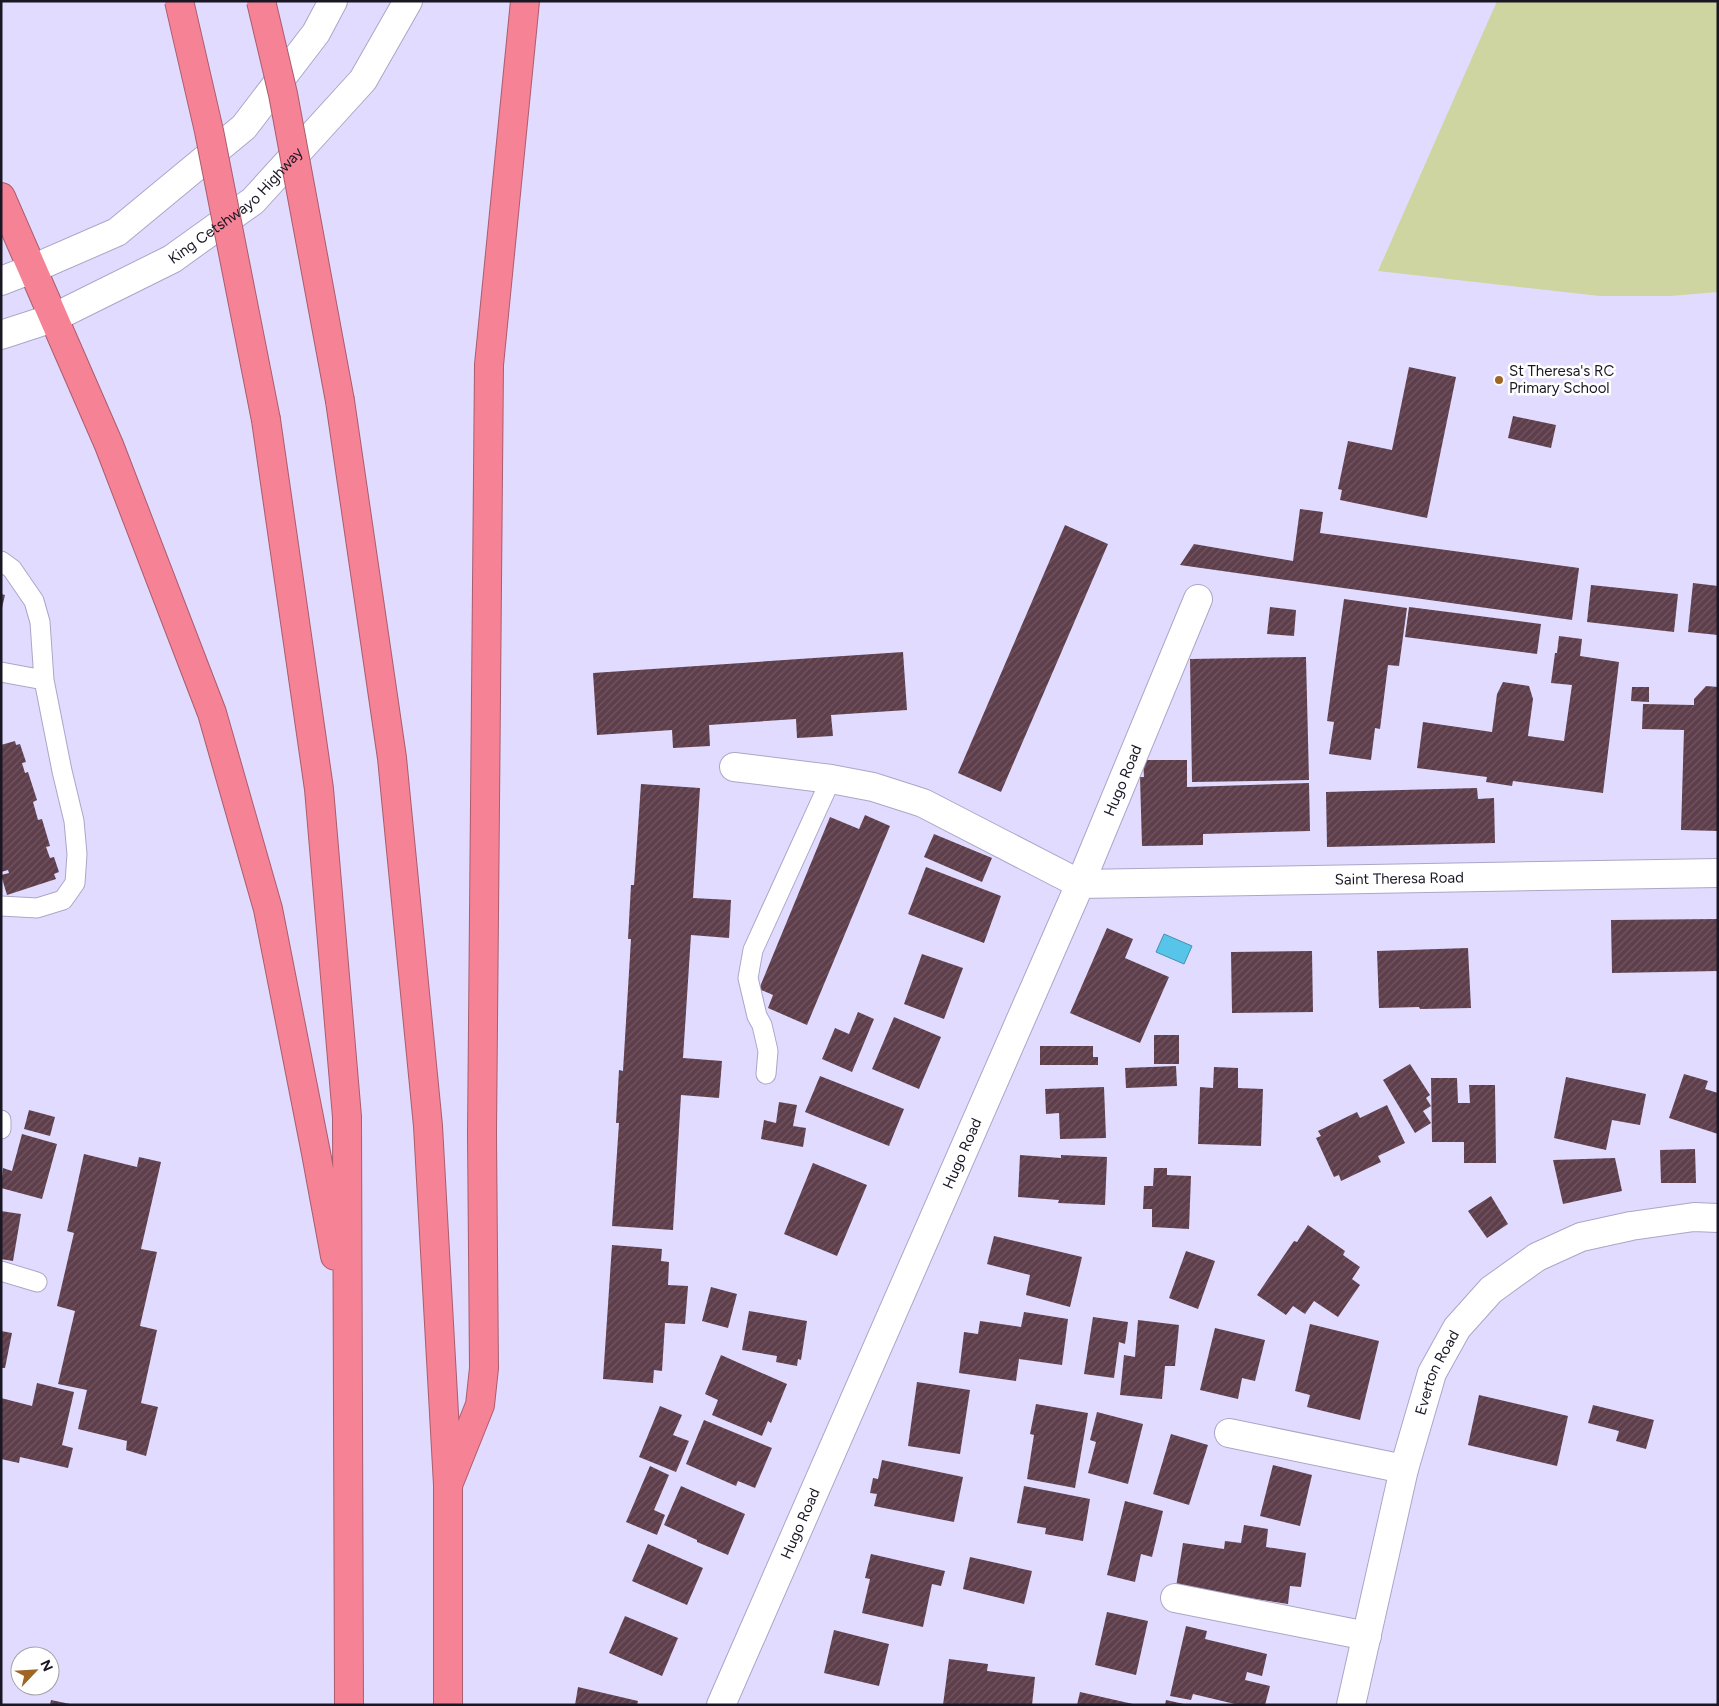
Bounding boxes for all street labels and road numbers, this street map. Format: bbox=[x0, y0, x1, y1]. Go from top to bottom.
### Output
street label: King Cetshwayo Highway bbox=[165, 143, 307, 268]
street label: Hugo Road bbox=[1100, 742, 1146, 819]
street label: Saint Theresa Road bbox=[1335, 868, 1464, 889]
street label: Hugo Road bbox=[939, 1115, 986, 1192]
street label: Everton Road bbox=[1411, 1327, 1463, 1417]
street label: Hugo Road bbox=[777, 1485, 824, 1562]

